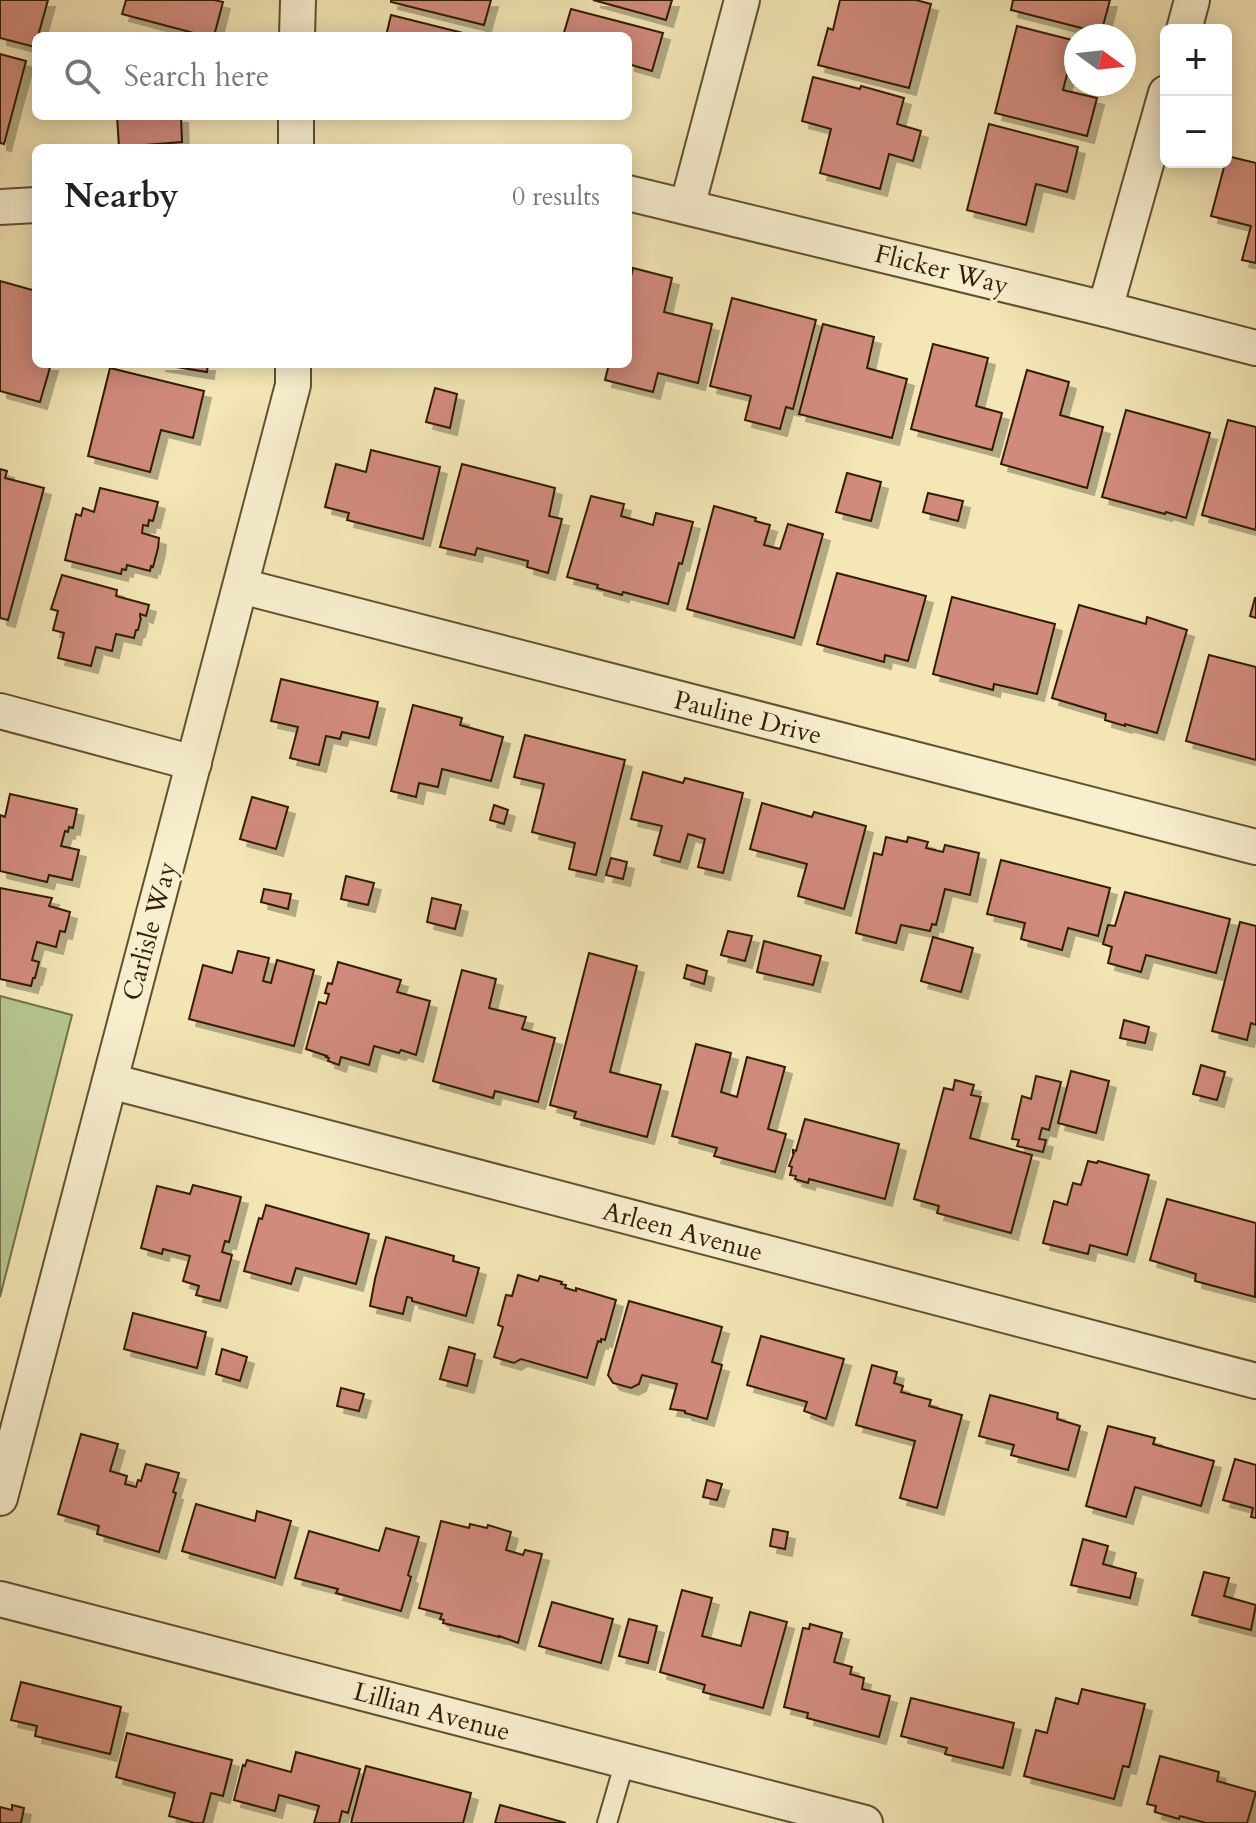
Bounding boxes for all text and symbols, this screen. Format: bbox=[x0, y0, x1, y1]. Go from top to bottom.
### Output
north arrow bbox=[1064, 24, 1136, 96]
map controls bbox=[1160, 24, 1232, 168]
button: + bbox=[1160, 24, 1232, 96]
search box bbox=[32, 32, 632, 120]
icon: search bbox=[60, 54, 104, 98]
text: Search here bbox=[124, 56, 269, 97]
button: − bbox=[1160, 96, 1232, 168]
text: Nearby bbox=[64, 173, 179, 219]
text: 0 results bbox=[512, 179, 600, 214]
street label: Flicker Way bbox=[871, 236, 1013, 303]
street label: Pauline Drive bbox=[670, 682, 825, 753]
street label: Carlisle Way bbox=[114, 858, 185, 1004]
street label: Arleen Avenue bbox=[599, 1193, 767, 1270]
street label: Lillian Avenue bbox=[350, 1674, 514, 1749]

